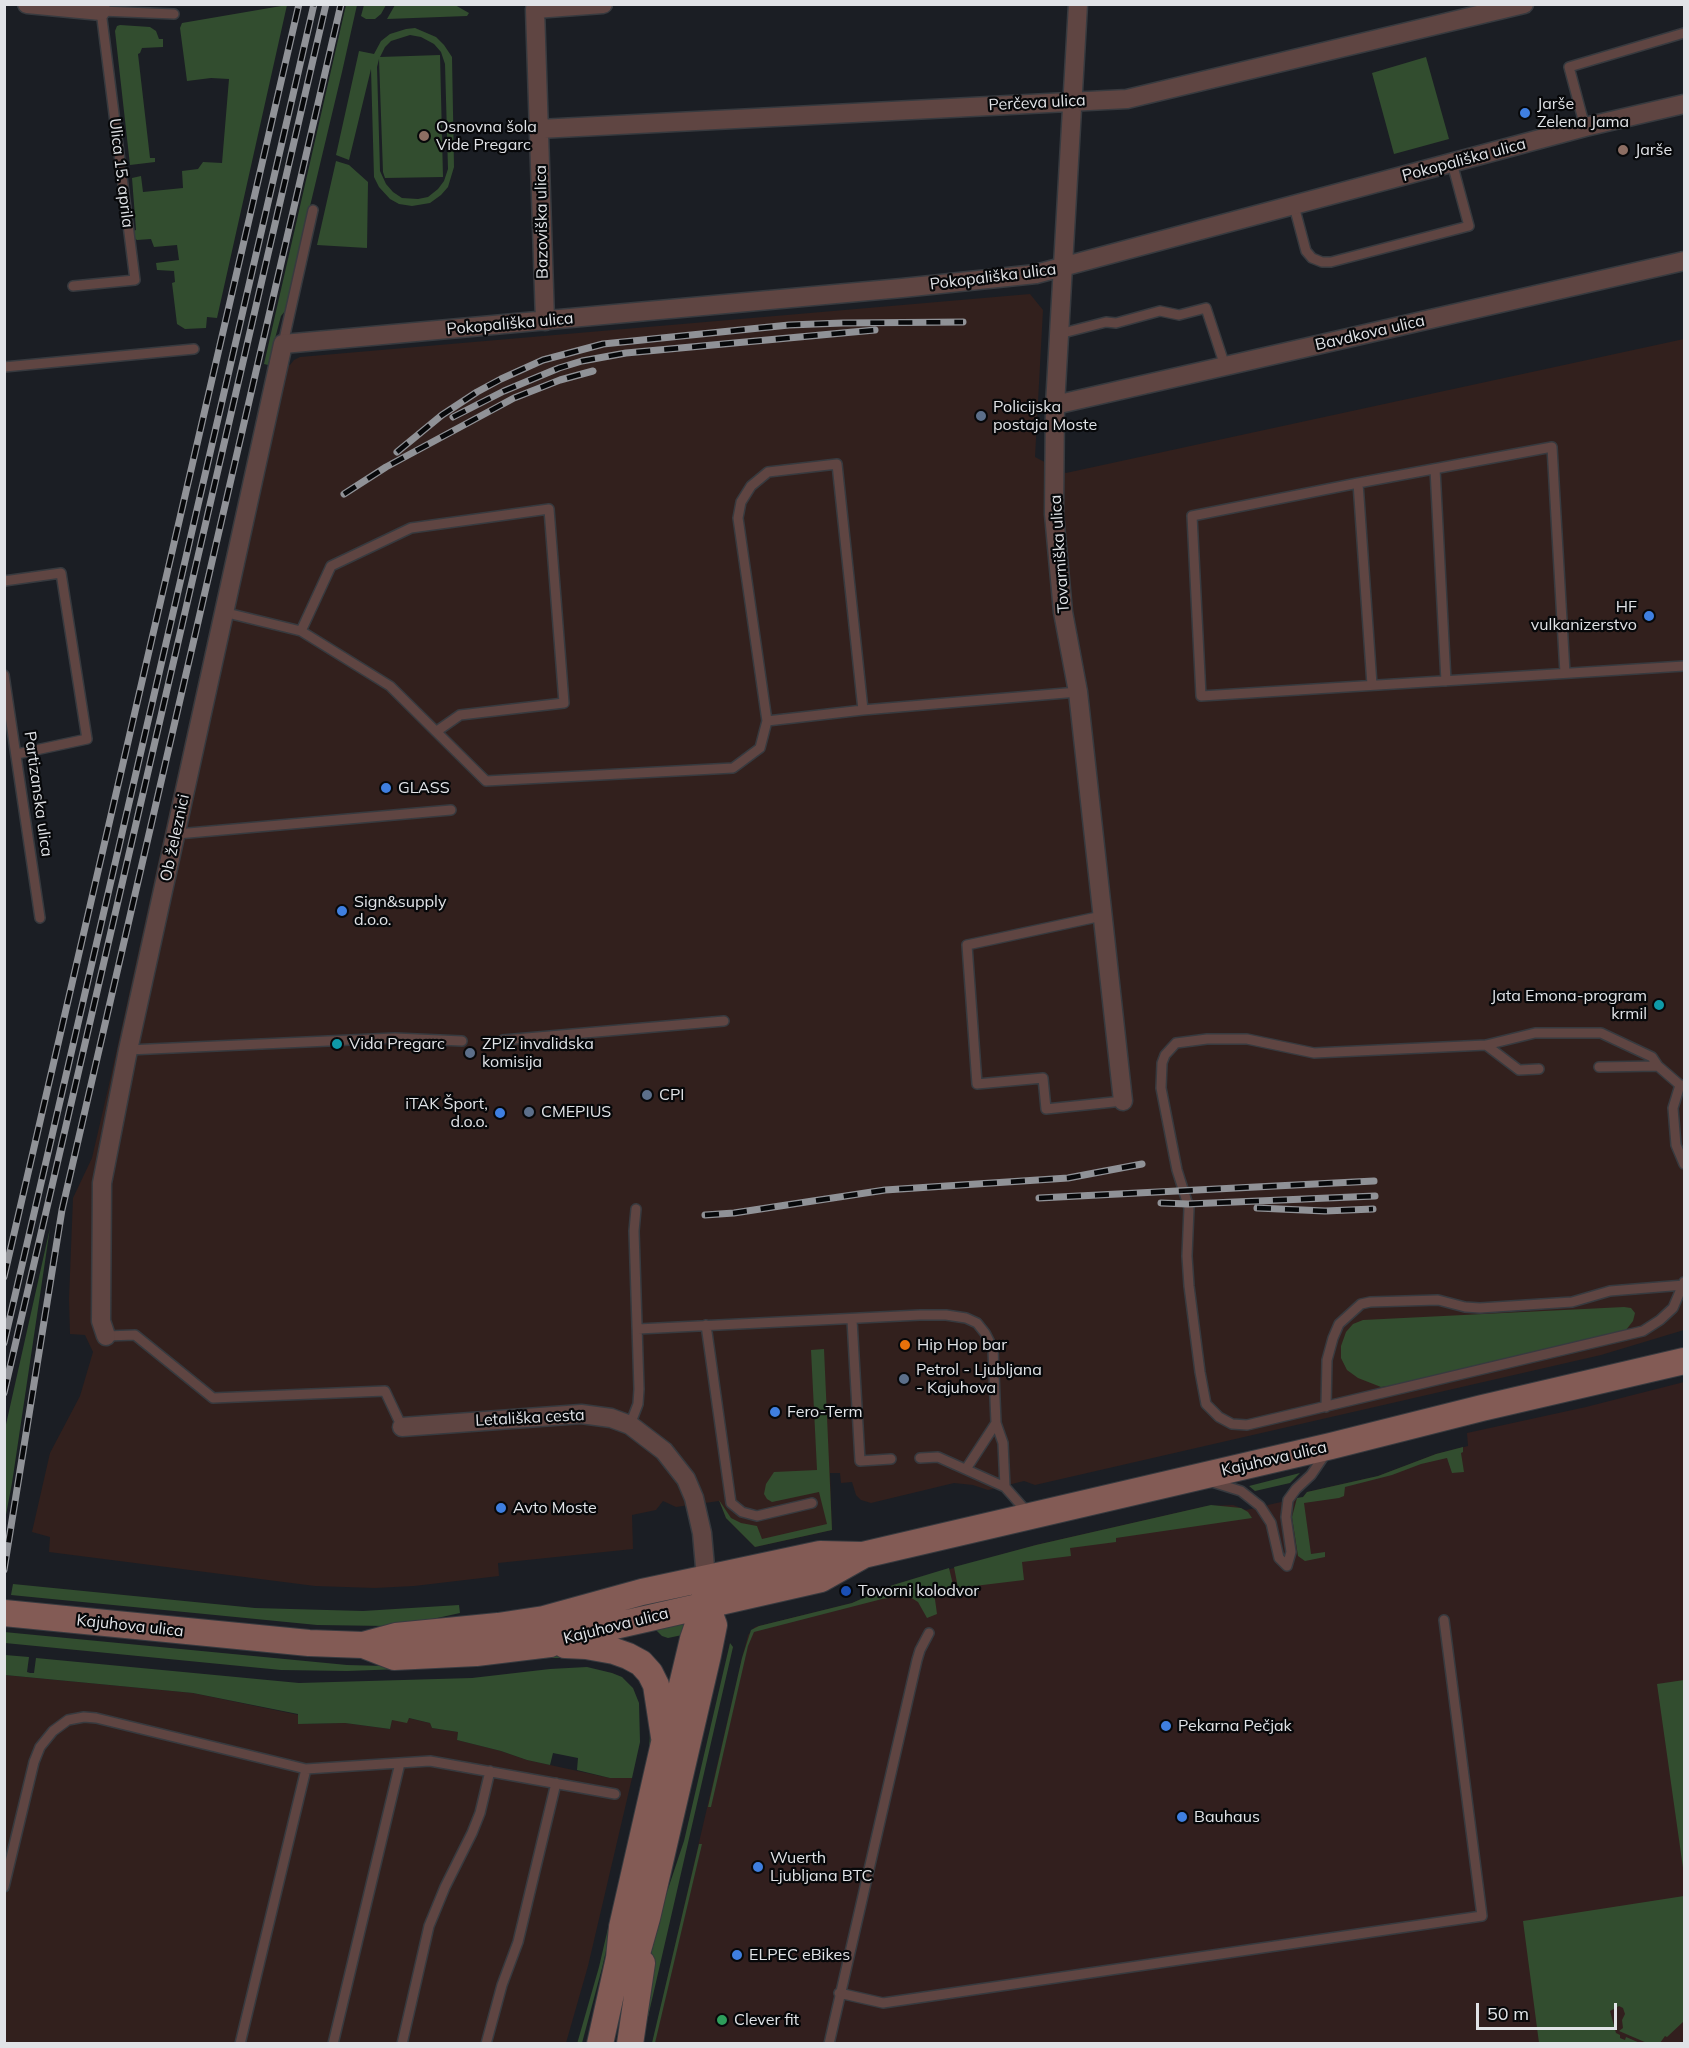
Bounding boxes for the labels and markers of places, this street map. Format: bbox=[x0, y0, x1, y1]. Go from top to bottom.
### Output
place label: Jarše Zelena Jama bbox=[1537, 94, 1629, 132]
marker: Jarše Zelena Jama bbox=[1518, 106, 1532, 120]
place label: Osnovna šola Vide Pregarc bbox=[436, 117, 537, 155]
marker: Osnovna šola Vide Pregarc bbox=[417, 129, 431, 143]
place label: Jarše bbox=[1635, 140, 1672, 160]
marker: Jarše bbox=[1616, 143, 1630, 157]
place label: Policijska postaja Moste bbox=[993, 397, 1097, 435]
marker: Policijska postaja Moste bbox=[974, 409, 988, 423]
place label: HF vulkanizerstvo bbox=[1531, 597, 1637, 635]
marker: HF vulkanizerstvo bbox=[1642, 609, 1656, 623]
place label: GLASS bbox=[398, 778, 450, 798]
marker: GLASS bbox=[379, 781, 393, 795]
place label: Sign&supply d.o.o. bbox=[354, 892, 446, 930]
marker: Sign&supply d.o.o. bbox=[335, 904, 349, 918]
place label: Jata Emona-program krmil bbox=[1491, 986, 1647, 1024]
marker: Jata Emona-program krmil bbox=[1652, 998, 1666, 1012]
place label: Vida Pregarc bbox=[349, 1034, 445, 1054]
place label: ZPIZ invalidska komisija bbox=[482, 1034, 594, 1072]
marker: Vida Pregarc bbox=[330, 1037, 344, 1051]
marker: ZPIZ invalidska komisija bbox=[463, 1046, 477, 1060]
place label: CPI bbox=[659, 1085, 685, 1105]
marker: CPI bbox=[640, 1088, 654, 1102]
place label: iTAK Šport, d.o.o. bbox=[405, 1094, 488, 1132]
place label: CMEPIUS bbox=[541, 1102, 611, 1122]
marker: CMEPIUS bbox=[522, 1105, 536, 1119]
marker: iTAK Šport, d.o.o. bbox=[493, 1106, 507, 1120]
place label: Hip Hop bar bbox=[917, 1335, 1007, 1355]
marker: Hip Hop bar bbox=[898, 1338, 912, 1352]
place label: Petrol - Ljubljana - Kajuhova bbox=[916, 1360, 1042, 1398]
marker: Petrol - Ljubljana - Kajuhova bbox=[897, 1372, 911, 1386]
place label: Fero-Term bbox=[787, 1402, 863, 1422]
marker: Fero-Term bbox=[768, 1405, 782, 1419]
place label: Avto Moste bbox=[513, 1498, 597, 1518]
marker: Avto Moste bbox=[494, 1501, 508, 1515]
place label: Tovorni kolodvor bbox=[858, 1581, 979, 1601]
marker: Tovorni kolodvor bbox=[839, 1584, 853, 1598]
place label: Pekarna Pečjak bbox=[1178, 1716, 1292, 1736]
marker: Pekarna Pečjak bbox=[1159, 1719, 1173, 1733]
place label: Bauhaus bbox=[1194, 1807, 1260, 1827]
marker: Bauhaus bbox=[1175, 1810, 1189, 1824]
place label: Wuerth Ljubljana BTC bbox=[770, 1848, 872, 1886]
marker: Wuerth Ljubljana BTC bbox=[751, 1860, 765, 1874]
place label: ELPEC eBikes bbox=[749, 1945, 850, 1965]
marker: ELPEC eBikes bbox=[730, 1948, 744, 1962]
place label: Clever fit bbox=[734, 2010, 799, 2030]
marker: Clever fit bbox=[715, 2013, 729, 2027]

